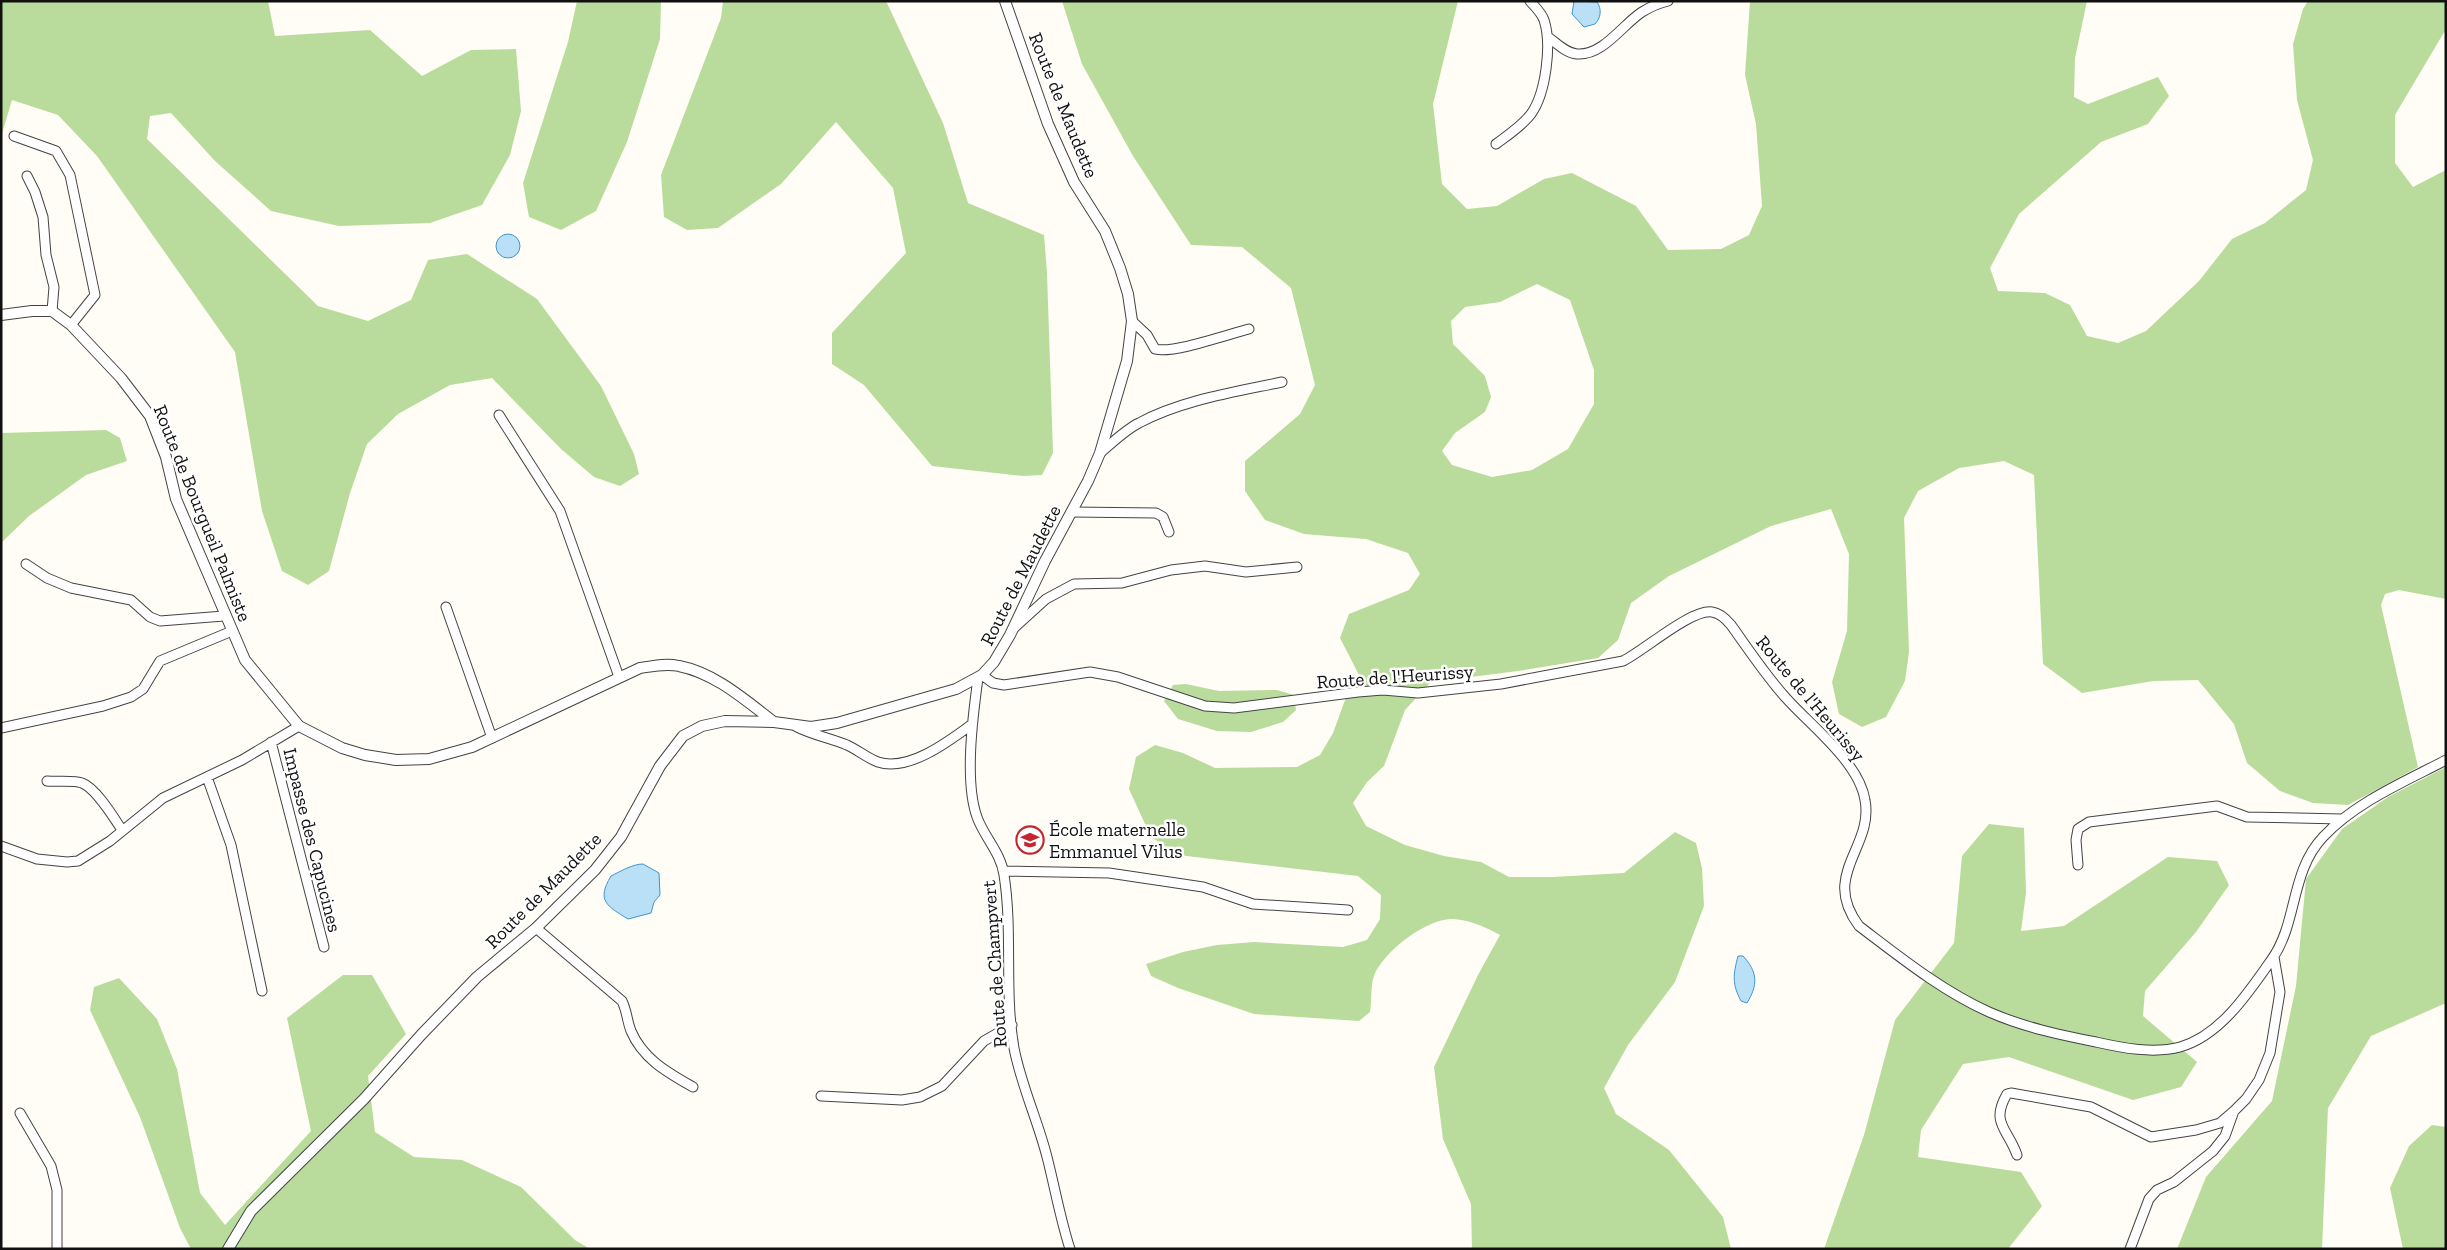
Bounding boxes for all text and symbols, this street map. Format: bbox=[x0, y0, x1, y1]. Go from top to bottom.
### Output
street label: Route de Maudette bbox=[1024, 29, 1103, 181]
street label: Route de Bourgueil Palmiste bbox=[149, 402, 257, 625]
street label: Route de Maudette bbox=[975, 501, 1066, 649]
street label: Route de l'Heurissy bbox=[1751, 631, 1870, 766]
street label: Route de l'Heurissy bbox=[1316, 660, 1475, 693]
street label: Impasse des Capucines bbox=[279, 746, 347, 935]
place label: École maternelle Emmanuel Vilus bbox=[1049, 818, 1185, 863]
school or university icon: École maternelle Emmanuel Vilus bbox=[1015, 825, 1045, 855]
street label: Route de Maudette bbox=[481, 827, 606, 953]
street label: Route de Champvert bbox=[977, 879, 1012, 1048]

